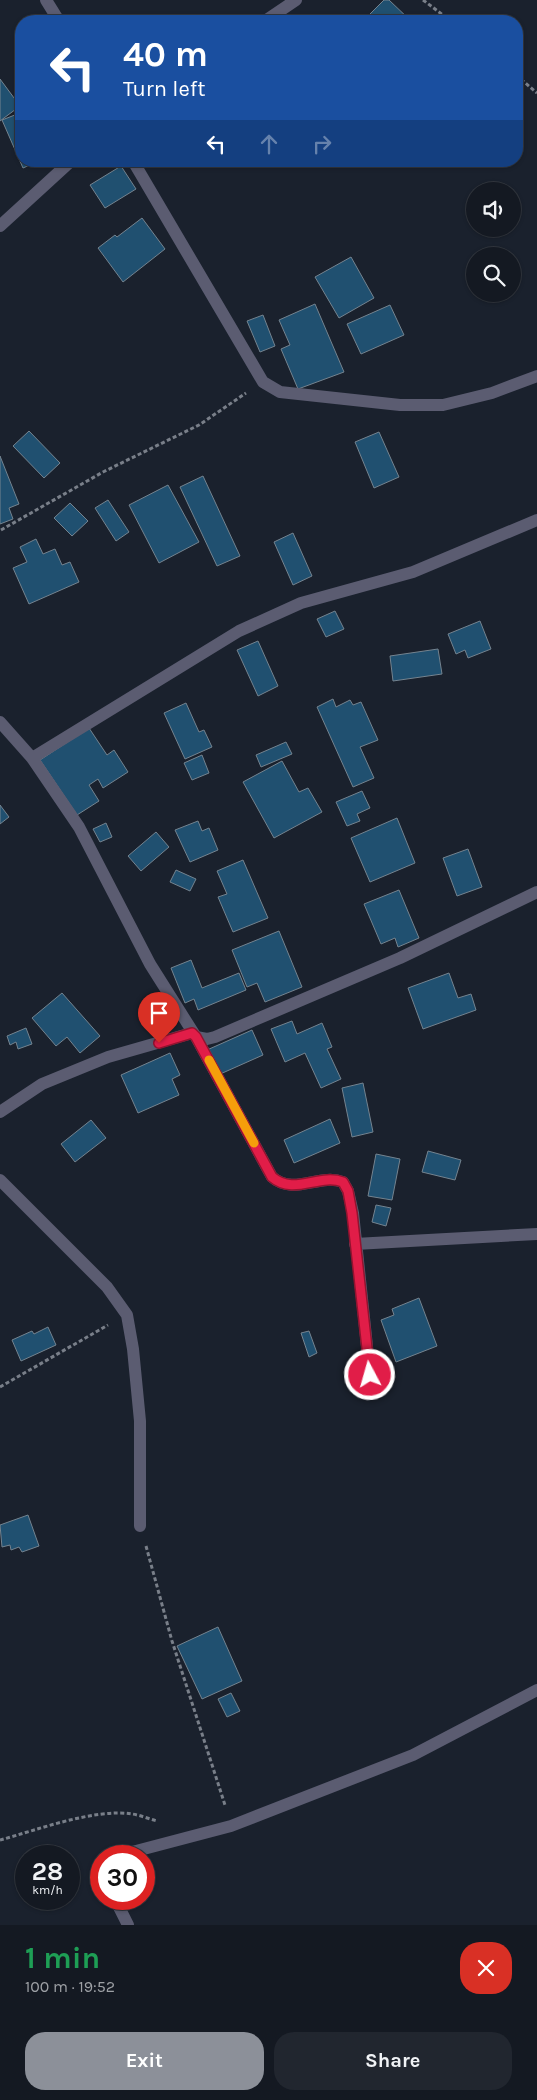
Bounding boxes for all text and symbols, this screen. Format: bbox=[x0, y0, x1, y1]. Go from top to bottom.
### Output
text: 40 m bbox=[123, 34, 208, 75]
icon: left bbox=[40, 35, 105, 100]
text: Turn left bbox=[123, 76, 206, 102]
icon: left bbox=[202, 130, 230, 158]
icon: ahead bbox=[255, 130, 283, 158]
icon: right bbox=[308, 130, 336, 158]
map controls bbox=[466, 182, 521, 302]
button: sound bbox=[466, 182, 521, 237]
button: search bbox=[466, 247, 521, 302]
pin bbox=[138, 992, 180, 1043]
icon: arrive bbox=[145, 999, 173, 1027]
position arrow bbox=[343, 1348, 395, 1400]
speed limit sign: 30 bbox=[90, 1845, 155, 1910]
text: 28 bbox=[32, 1857, 63, 1886]
text: km/h bbox=[32, 1883, 63, 1897]
text: 1 min bbox=[25, 1940, 100, 1976]
button: close bbox=[460, 1942, 512, 1994]
text: 100 m · 19:52 bbox=[25, 1977, 115, 1996]
button: Exit bbox=[25, 2032, 264, 2090]
button: Share bbox=[274, 2032, 512, 2090]

